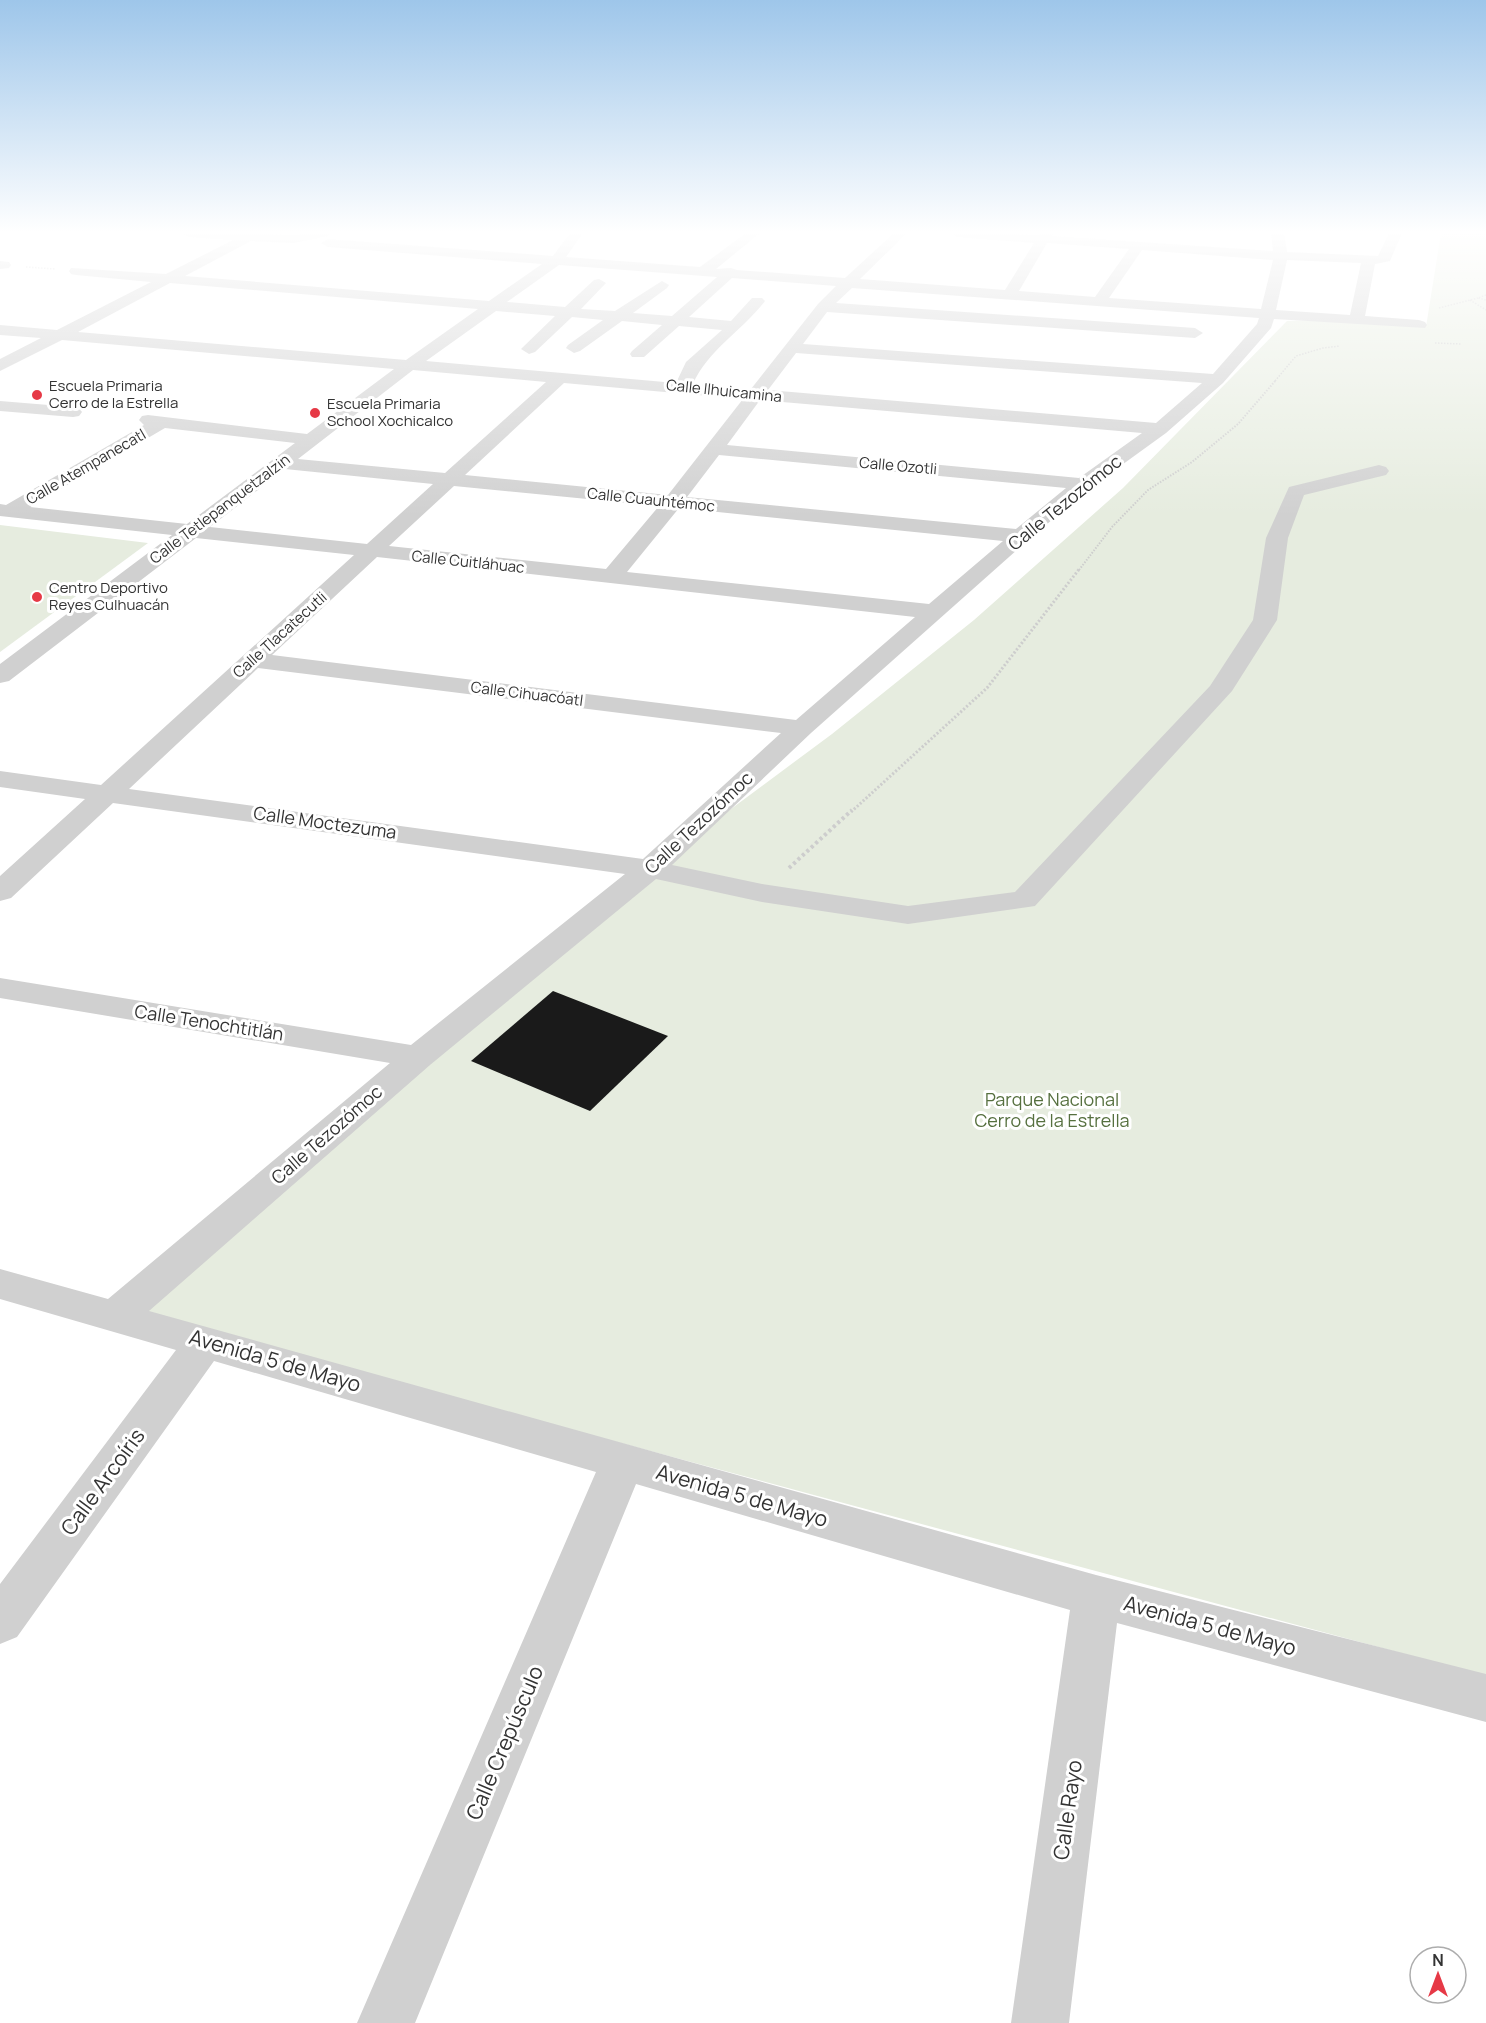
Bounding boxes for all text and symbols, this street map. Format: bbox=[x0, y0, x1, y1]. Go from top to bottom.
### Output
street label: Calle Ilhuicamina bbox=[665, 374, 783, 407]
place label: Escuela Primaria Cerro de la Estrella bbox=[49, 375, 178, 413]
marker: Escuela Primaria Cerro de la Estrella bbox=[30, 388, 44, 402]
place label: Escuela Primaria School Xochicalco bbox=[327, 393, 453, 431]
marker: Escuela Primaria School Xochicalco bbox=[308, 406, 322, 420]
street label: Calle Atempanecatl bbox=[22, 424, 149, 509]
street label: Calle Tetlepanquetzalzin bbox=[145, 449, 294, 568]
street label: Calle Tezozómoc bbox=[1003, 449, 1126, 555]
street label: Calle Ozotli bbox=[858, 452, 938, 479]
street label: Calle Cuauhtémoc bbox=[586, 482, 716, 517]
street label: Calle Cuitláhuac bbox=[411, 545, 525, 578]
place label: Centro Deportivo Reyes Culhuacán bbox=[49, 577, 169, 615]
street label: Calle Tlacatecutli bbox=[228, 587, 331, 683]
marker: Centro Deportivo Reyes Culhuacán bbox=[30, 590, 44, 604]
street label: Calle Cihuacóatl bbox=[470, 676, 584, 711]
street label: Calle Tezozómoc bbox=[639, 766, 758, 879]
street label: Calle Moctezuma bbox=[252, 800, 398, 844]
street label: Calle Tenochtitlán bbox=[133, 998, 285, 1046]
street label: Calle Tezozómoc bbox=[266, 1079, 387, 1189]
park label: Parque Nacional Cerro de la Estrella bbox=[974, 1087, 1130, 1132]
street label: Avenida 5 de Mayo bbox=[186, 1322, 364, 1398]
street label: Calle Arcoíris bbox=[54, 1422, 150, 1541]
street label: Avenida 5 de Mayo bbox=[653, 1457, 831, 1533]
street label: Avenida 5 de Mayo bbox=[1121, 1589, 1300, 1662]
street label: Calle Crepúsculo bbox=[459, 1661, 549, 1824]
street label: Calle Rayo bbox=[1046, 1758, 1088, 1861]
north arrow bbox=[1408, 1945, 1468, 2005]
text: N bbox=[1432, 1949, 1444, 1971]

